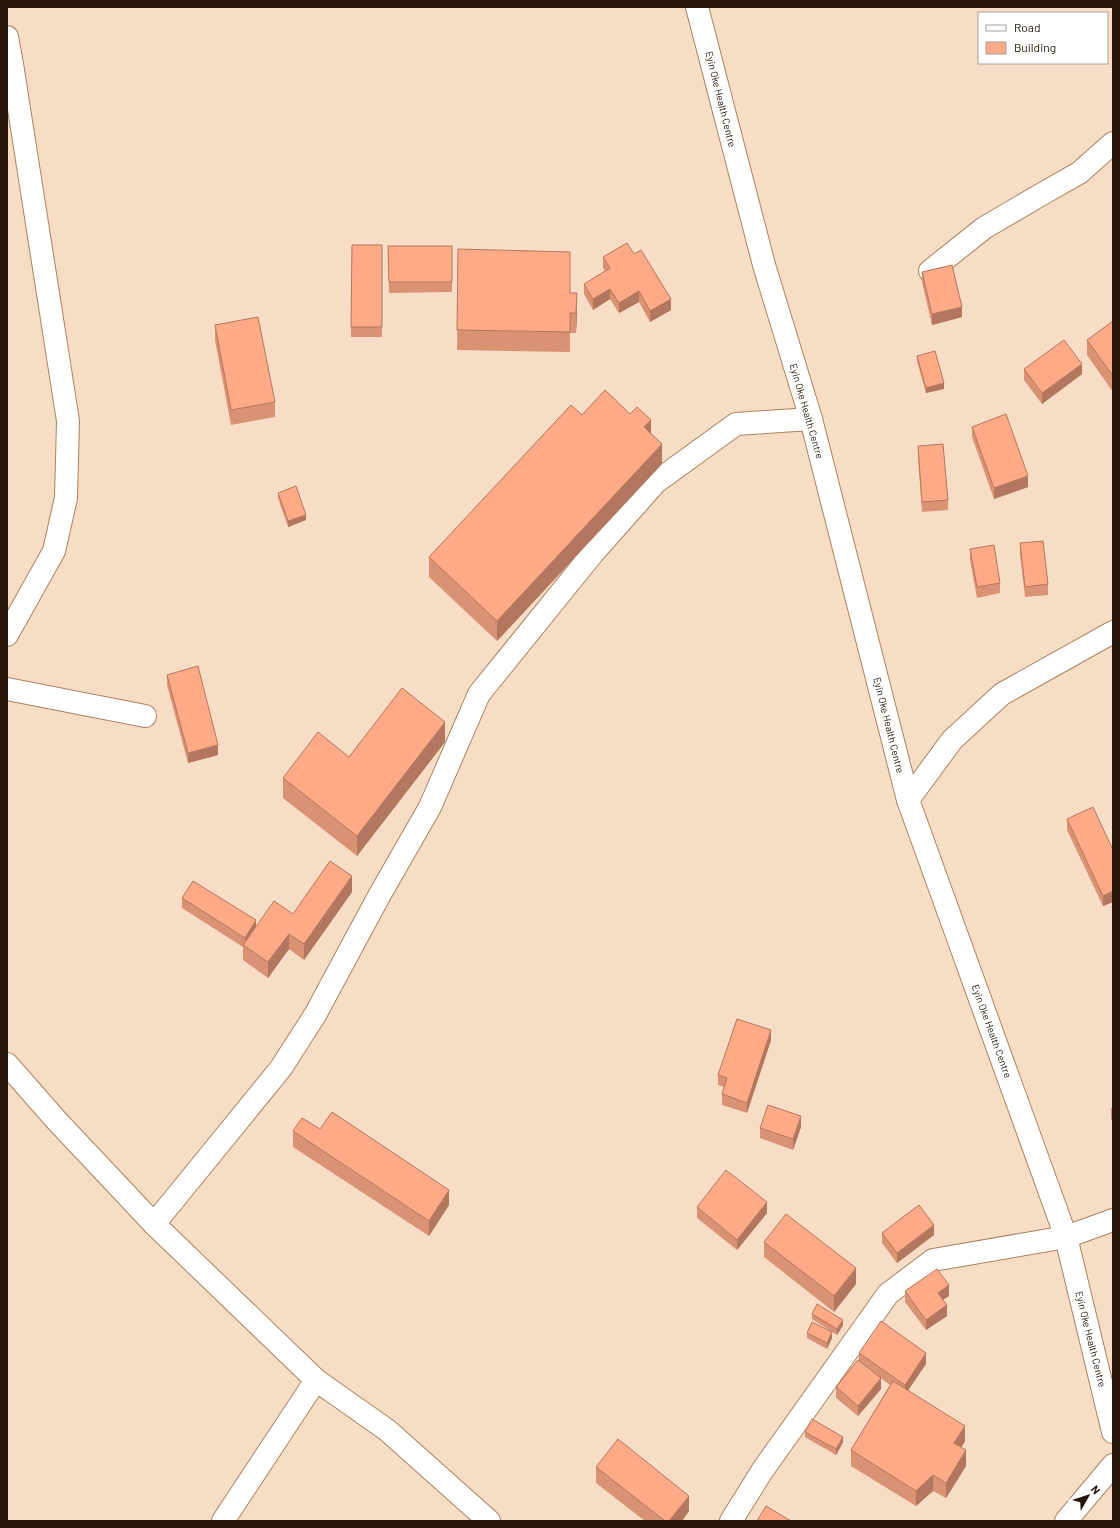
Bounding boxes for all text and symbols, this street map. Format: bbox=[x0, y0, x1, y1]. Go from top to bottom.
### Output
legend bbox=[978, 12, 1108, 64]
text: Road bbox=[1014, 20, 1041, 34]
text: Building bbox=[1014, 40, 1056, 54]
street label: Eyin Oke Health Centre bbox=[703, 50, 739, 148]
street label: Eyin Oke Health Centre bbox=[788, 362, 826, 460]
street label: Eyin Oke Health Centre bbox=[871, 676, 907, 774]
street label: Eyin Oke Health Centre bbox=[970, 983, 1014, 1079]
street label: Eyin Oke Health Centre bbox=[1073, 1290, 1109, 1388]
north arrow bbox=[1068, 1476, 1108, 1516]
text: N bbox=[1089, 1482, 1104, 1496]

